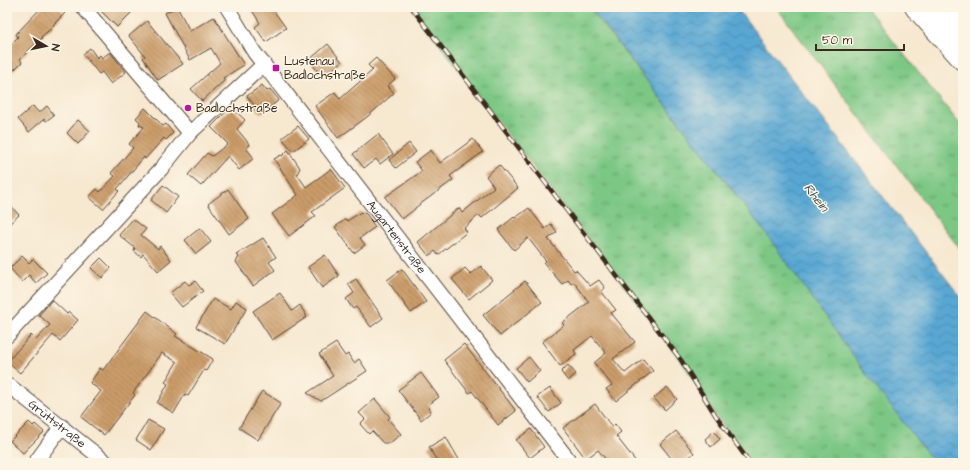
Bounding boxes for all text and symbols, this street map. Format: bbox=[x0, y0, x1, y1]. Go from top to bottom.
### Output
north arrow bbox=[26, 26, 66, 66]
scale bar bbox=[816, 26, 904, 52]
text: 50 m bbox=[822, 32, 853, 49]
text: N bbox=[47, 43, 63, 52]
place label: Lustenau Badlochstraße bbox=[284, 53, 366, 84]
marker: Lustenau Badlochstraße bbox=[271, 63, 281, 73]
place label: Badlochstraße bbox=[196, 100, 278, 117]
marker: Badlochstraße bbox=[183, 103, 193, 113]
water label: Rhein bbox=[800, 180, 834, 217]
street label: Augartenstraße bbox=[362, 197, 430, 278]
street label: Grüttstraße bbox=[24, 396, 90, 453]

